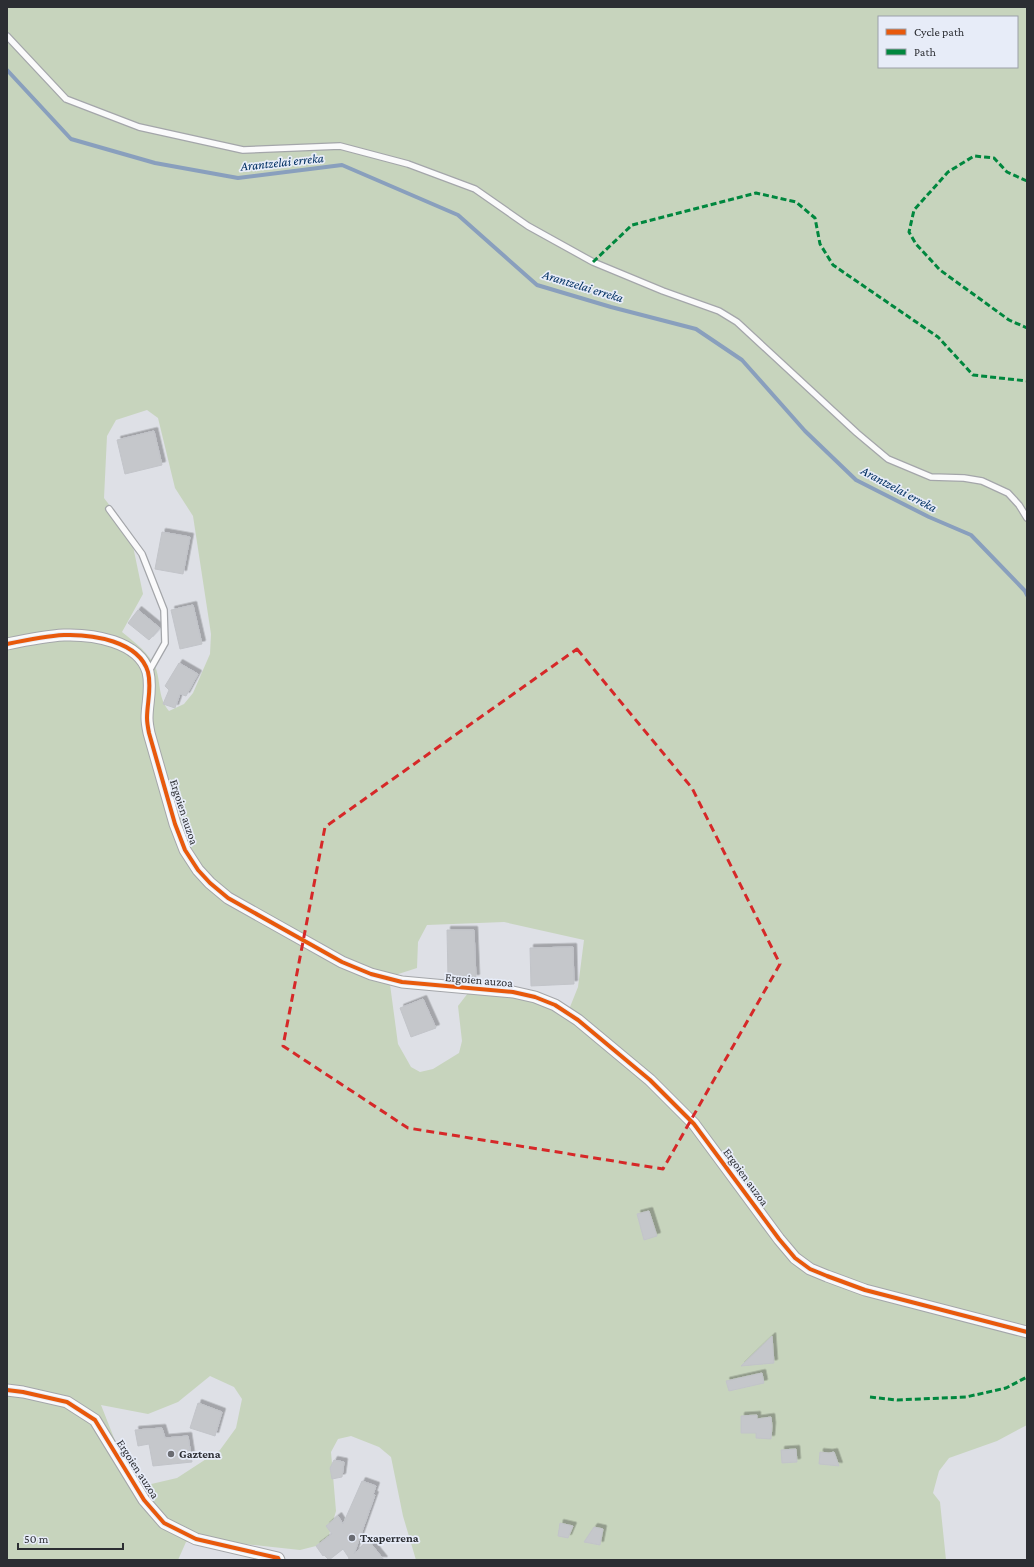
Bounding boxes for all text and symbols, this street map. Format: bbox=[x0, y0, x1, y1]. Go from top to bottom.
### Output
legend bbox=[878, 16, 1018, 68]
text: Cycle path bbox=[914, 25, 965, 39]
text: Path bbox=[914, 45, 936, 59]
water label: Arantzelai erreka bbox=[239, 150, 324, 174]
water label: Arantzelai erreka bbox=[540, 266, 625, 305]
water label: Arantzelai erreka bbox=[858, 462, 939, 515]
street label: Ergoien auzoa bbox=[167, 778, 201, 847]
street label: Ergoien auzoa bbox=[445, 970, 514, 990]
street label: Ergoien auzoa bbox=[720, 1145, 772, 1209]
street label: Ergoien auzoa bbox=[114, 1437, 163, 1502]
place label: Gaztena bbox=[179, 1447, 221, 1461]
marker: Gaztena bbox=[166, 1449, 176, 1459]
scale bar bbox=[18, 1525, 123, 1551]
place label: Txaperrena bbox=[360, 1531, 419, 1545]
text: 50 m bbox=[24, 1532, 49, 1546]
marker: Txaperrena bbox=[347, 1533, 357, 1543]

